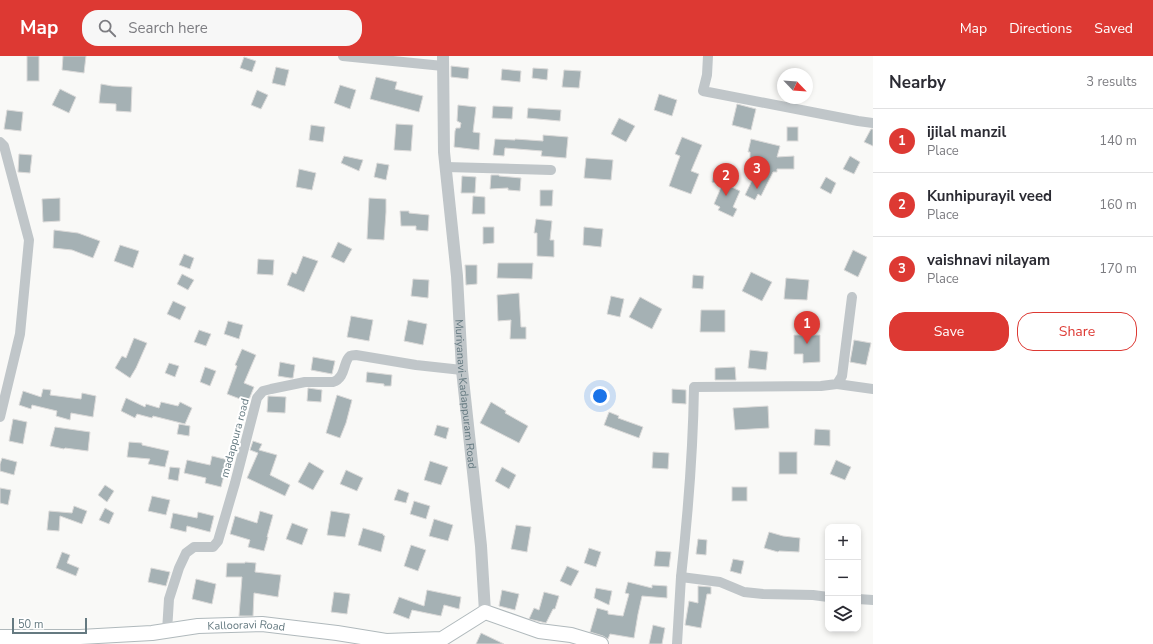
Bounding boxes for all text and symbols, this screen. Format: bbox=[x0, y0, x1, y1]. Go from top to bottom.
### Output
search box bbox=[82, 10, 362, 46]
text: Map bbox=[20, 15, 58, 41]
icon: search bbox=[96, 17, 118, 39]
text: Search here bbox=[128, 18, 208, 38]
text: Map bbox=[960, 19, 987, 38]
text: Directions bbox=[1009, 19, 1072, 38]
text: Saved bbox=[1094, 19, 1133, 38]
north arrow bbox=[777, 68, 813, 104]
text: Nearby bbox=[889, 71, 946, 94]
text: 3 results bbox=[1086, 73, 1137, 91]
text: ijilal manzil bbox=[927, 122, 1006, 142]
text: 1 bbox=[898, 132, 906, 150]
text: 140 m bbox=[1099, 132, 1137, 150]
text: Place bbox=[927, 142, 959, 160]
pin: 3 bbox=[744, 156, 770, 189]
pin: 2 bbox=[713, 163, 739, 196]
text: Kunhipurayil veed bbox=[927, 186, 1052, 206]
text: 2 bbox=[898, 196, 906, 214]
text: 160 m bbox=[1099, 196, 1137, 214]
text: Place bbox=[927, 206, 959, 224]
text: vaishnavi nilayam bbox=[927, 250, 1050, 270]
text: 3 bbox=[898, 260, 906, 278]
text: 170 m bbox=[1099, 260, 1137, 278]
text: Place bbox=[927, 270, 959, 288]
pin: 1 bbox=[794, 311, 820, 344]
button: Save bbox=[889, 312, 1009, 351]
button: Share bbox=[1017, 312, 1137, 351]
street label: Muriyanavi-Kadappuram Road bbox=[452, 319, 480, 469]
your location bbox=[590, 386, 610, 406]
street label: madappura road bbox=[217, 397, 253, 479]
map controls bbox=[825, 524, 861, 632]
button: + bbox=[825, 524, 861, 560]
button: − bbox=[825, 560, 861, 596]
button: layers bbox=[825, 596, 861, 632]
scale bar bbox=[12, 616, 87, 635]
street label: Kallooravi Road bbox=[207, 616, 286, 634]
text: 50 m bbox=[18, 617, 43, 632]

